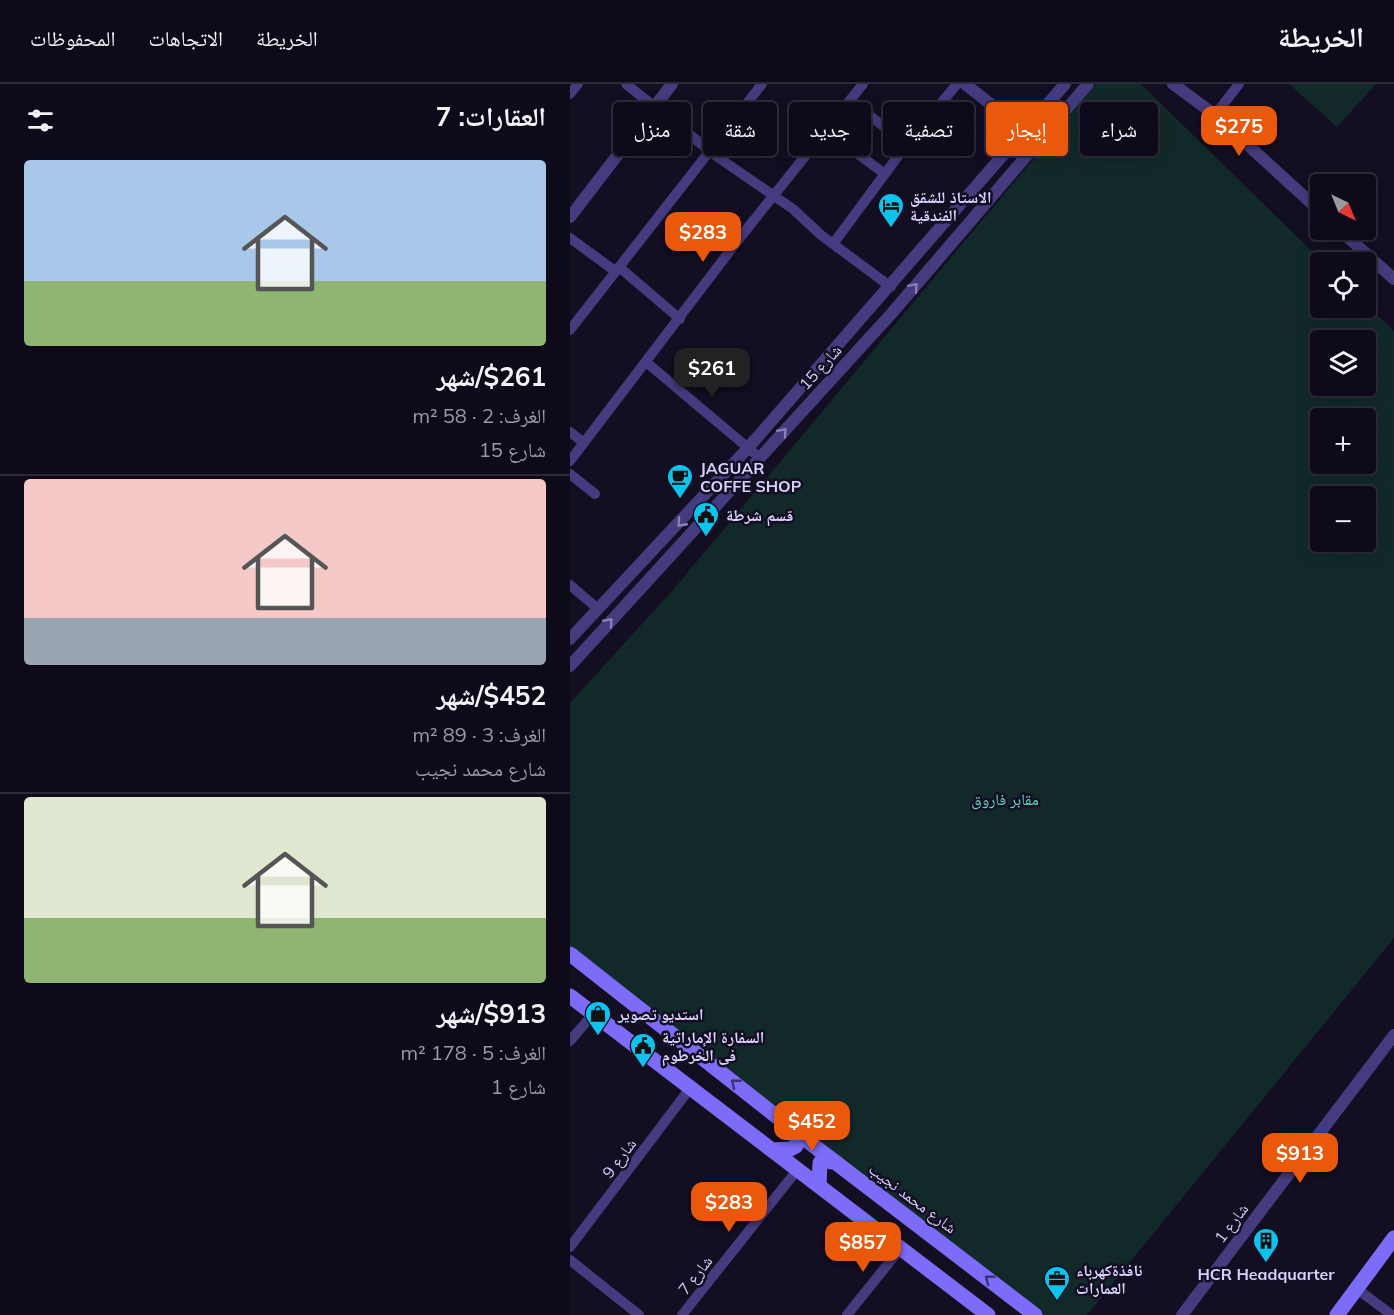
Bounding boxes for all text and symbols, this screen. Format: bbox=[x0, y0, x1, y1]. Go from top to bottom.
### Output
text: الخريطة bbox=[1278, 19, 1364, 54]
text: المحفوظات bbox=[30, 25, 115, 51]
text: الاتجاهات bbox=[148, 25, 223, 51]
text: الخريطة bbox=[256, 25, 318, 51]
text: العقارات: 7 bbox=[436, 100, 546, 133]
chip: منزل bbox=[613, 102, 691, 156]
chip: شقة bbox=[703, 102, 777, 156]
chip: جديد bbox=[789, 102, 871, 156]
chip: تصفية bbox=[883, 102, 974, 156]
chip: إيجار bbox=[986, 102, 1068, 156]
chip: شراء bbox=[1080, 102, 1158, 156]
icon: filters bbox=[24, 104, 57, 137]
pin: $275 bbox=[1203, 106, 1275, 157]
text: $275 bbox=[1215, 113, 1263, 138]
north arrow bbox=[1310, 174, 1376, 240]
map controls bbox=[1310, 174, 1376, 552]
place label: الاستاذ للشقق الفندقية bbox=[910, 187, 991, 225]
hotel icon: الاستاذ للشقق الفندقية bbox=[876, 191, 906, 229]
icon: home bbox=[231, 199, 339, 307]
pin: $283 bbox=[667, 212, 739, 263]
text: $283 bbox=[679, 219, 727, 244]
button: locate bbox=[1310, 252, 1376, 318]
one-way arrow bbox=[907, 283, 918, 294]
button: layers bbox=[1310, 330, 1376, 396]
street label: شارع 15 bbox=[795, 340, 846, 394]
pin: $261 bbox=[676, 348, 748, 399]
text: $261 bbox=[688, 355, 736, 380]
text: $261/شهر bbox=[437, 360, 546, 393]
text: الغرف: 2 · 58 m² bbox=[412, 403, 546, 428]
button: + bbox=[1310, 408, 1376, 474]
one-way arrow bbox=[776, 428, 787, 439]
text: شارع 15 bbox=[479, 437, 546, 462]
place label: JAGUAR COFFE SHOP bbox=[700, 458, 802, 496]
cafe icon: JAGUAR COFFE SHOP bbox=[665, 462, 695, 500]
button: − bbox=[1310, 486, 1376, 552]
public building icon: قسم شرطة bbox=[691, 500, 721, 538]
place label: قسم شرطة bbox=[726, 505, 793, 527]
one-way arrow bbox=[677, 516, 688, 526]
icon: home bbox=[231, 518, 339, 626]
one-way arrow bbox=[602, 618, 613, 629]
text: $452/شهر bbox=[437, 679, 546, 712]
text: الغرف: 3 · 89 m² bbox=[412, 722, 546, 747]
text: شارع محمد نجيب bbox=[415, 756, 546, 781]
park label: مقابر فاروق bbox=[971, 789, 1039, 810]
icon: home bbox=[231, 836, 339, 944]
text: $913/شهر bbox=[437, 997, 546, 1030]
shop icon: استديو تصوير bbox=[583, 999, 613, 1037]
place label: استديو تصوير bbox=[617, 1004, 704, 1024]
place label: السفارة الإماراتية فى الخرطوم bbox=[662, 1027, 764, 1067]
public building icon: السفارة الإماراتية فى الخرطوم bbox=[628, 1031, 658, 1069]
text: الغرف: 5 · 178 m² bbox=[400, 1040, 546, 1065]
text: شارع 1 bbox=[491, 1074, 546, 1099]
one-way arrow bbox=[730, 1080, 741, 1091]
pin: $452 bbox=[776, 1101, 848, 1152]
text: $452 bbox=[788, 1108, 836, 1133]
pin: $913 bbox=[1264, 1133, 1336, 1184]
street label: شارع 9 bbox=[598, 1134, 641, 1182]
text: $913 bbox=[1276, 1140, 1324, 1165]
street label: شارع محمد نجيب bbox=[865, 1158, 961, 1238]
pin: $283 bbox=[693, 1182, 765, 1233]
text: $283 bbox=[705, 1189, 753, 1214]
street label: شارع 1 bbox=[1210, 1199, 1253, 1247]
pin: $857 bbox=[827, 1222, 899, 1273]
building icon: HCR Headquarter bbox=[1251, 1226, 1281, 1264]
text: $857 bbox=[839, 1229, 887, 1254]
street label: شارع 7 bbox=[674, 1251, 717, 1299]
place label: نافذةكهرباء العمارات bbox=[1076, 1260, 1142, 1298]
office icon: نافذةكهرباء العمارات bbox=[1042, 1264, 1072, 1302]
place label: HCR Headquarter bbox=[1197, 1264, 1335, 1284]
one-way arrow bbox=[985, 1276, 996, 1287]

